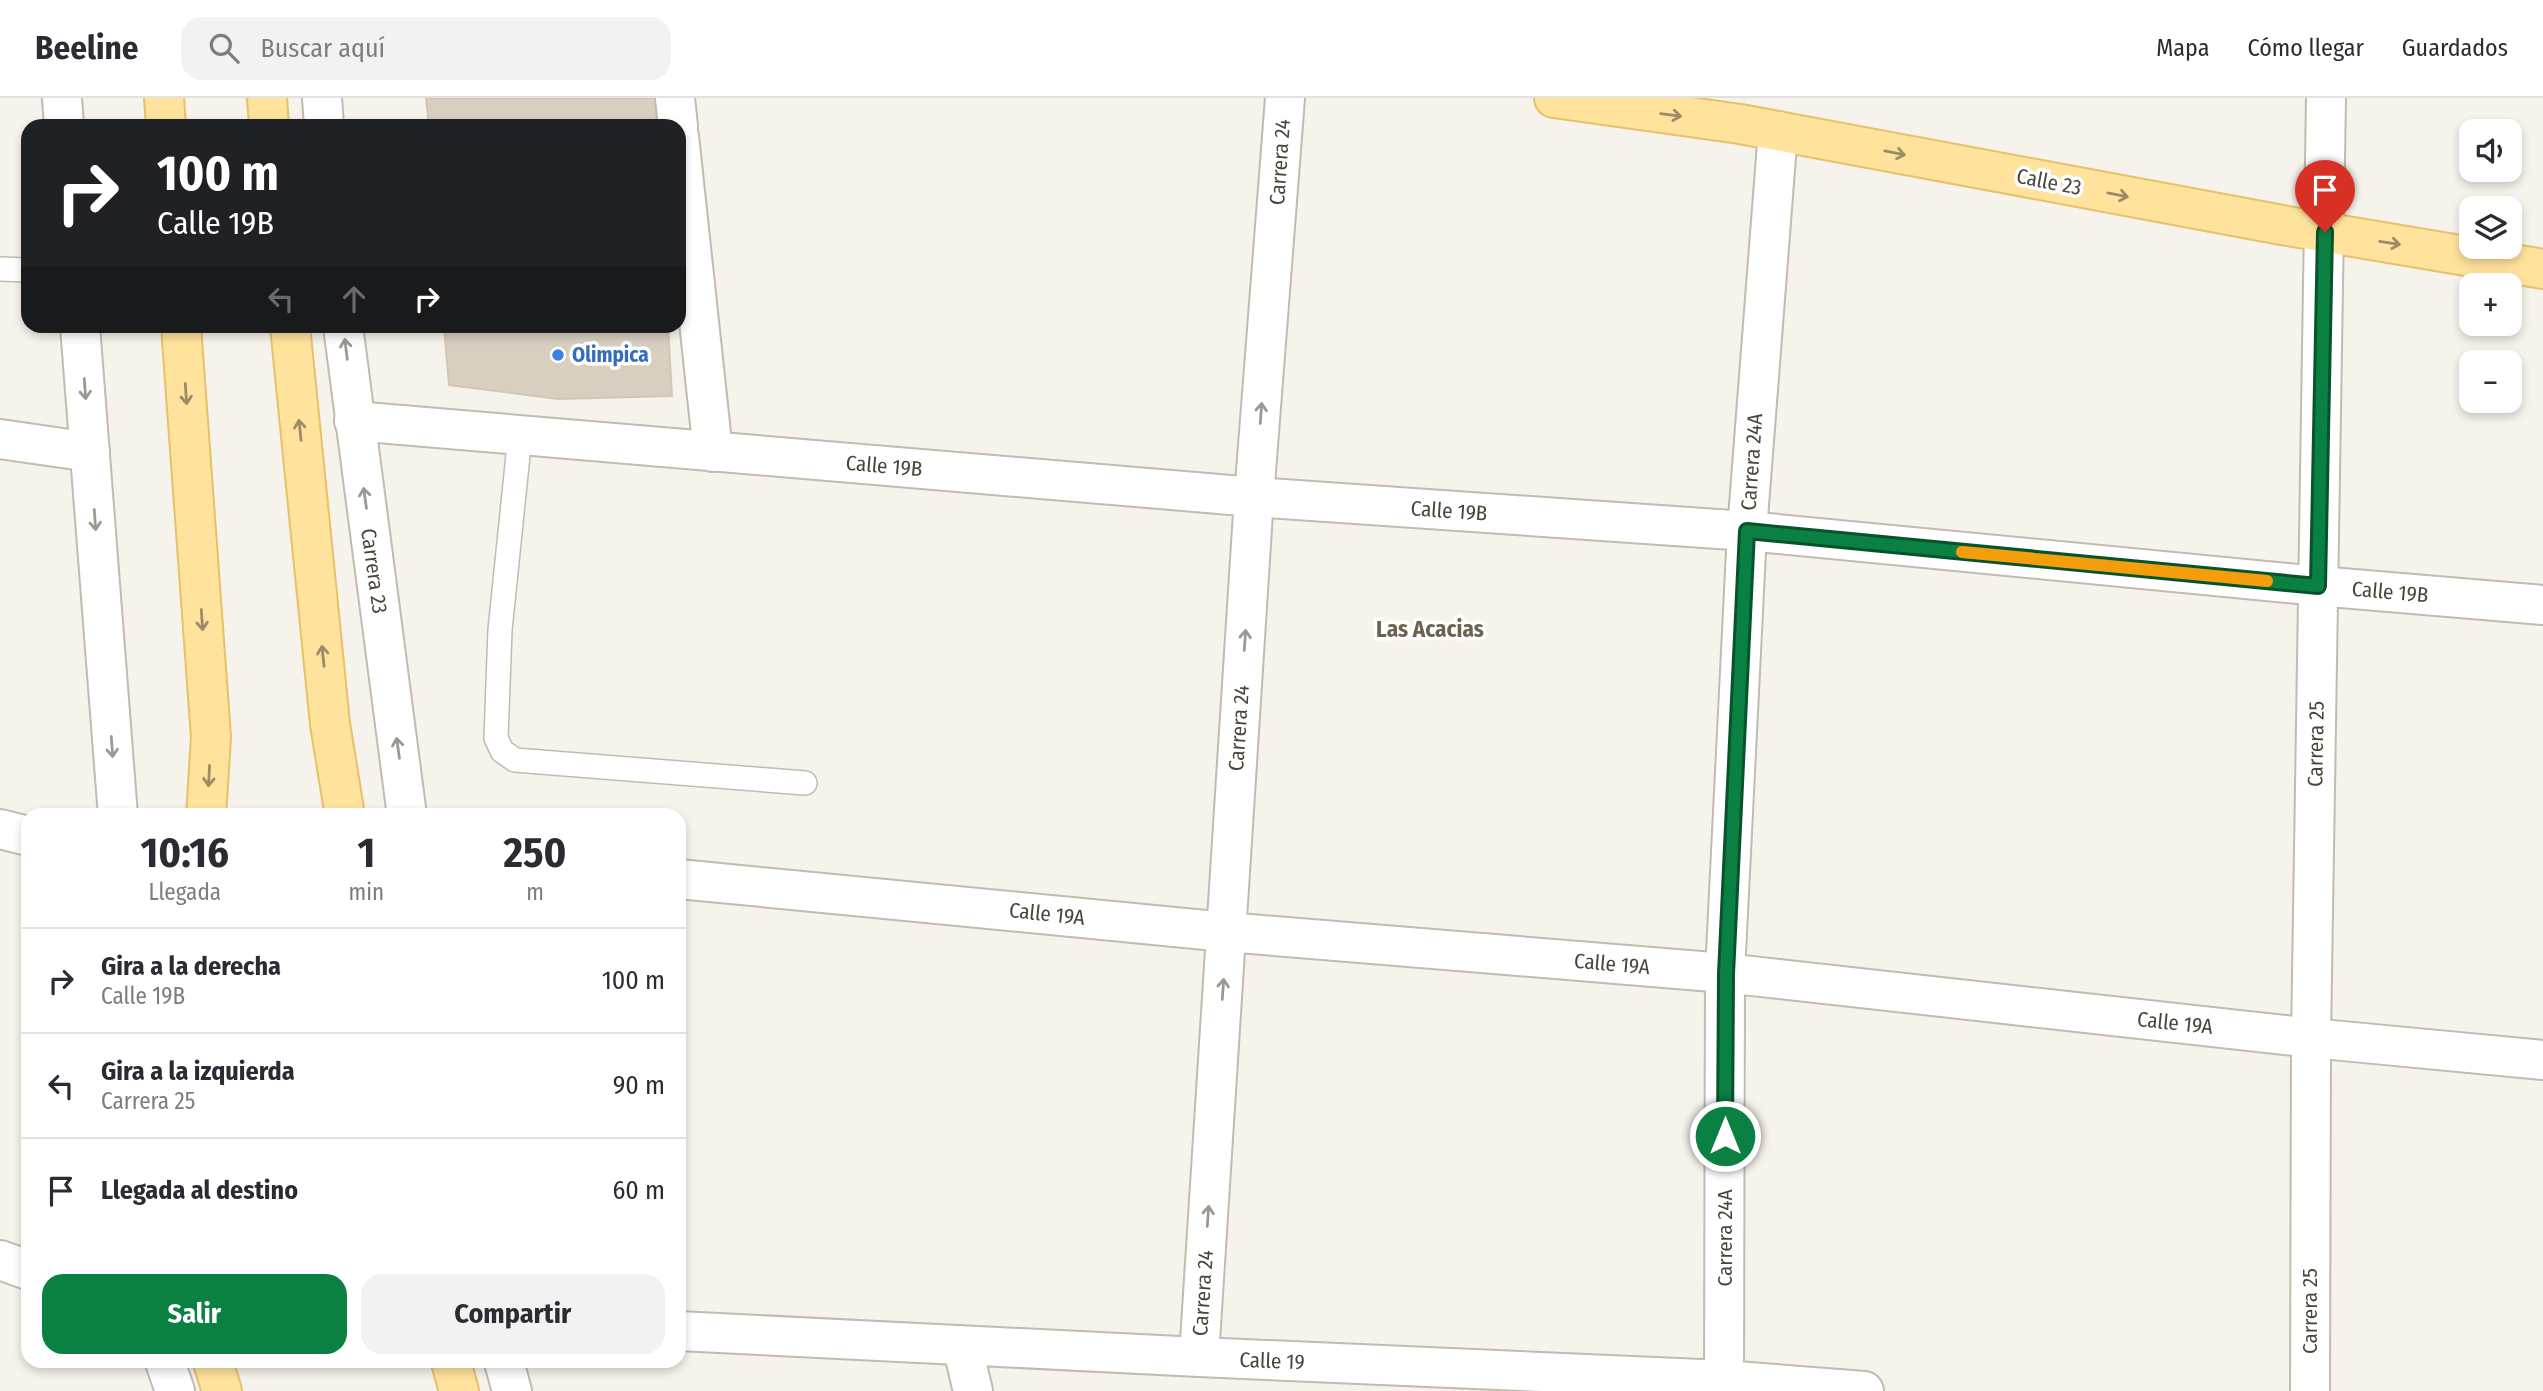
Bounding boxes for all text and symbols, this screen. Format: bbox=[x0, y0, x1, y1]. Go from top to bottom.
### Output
search box bbox=[181, 17, 671, 80]
text: Beeline bbox=[35, 28, 139, 68]
icon: search bbox=[205, 29, 243, 67]
text: Buscar aquí bbox=[261, 33, 385, 64]
text: Mapa bbox=[2156, 34, 2209, 62]
text: Cómo llegar bbox=[2247, 34, 2364, 62]
text: Guardados bbox=[2402, 34, 2508, 62]
one-way arrow bbox=[1659, 108, 1681, 121]
street label: Carrera 24 bbox=[1264, 118, 1296, 206]
map controls bbox=[2459, 119, 2522, 413]
button: sound bbox=[2459, 119, 2522, 182]
text: 100 m bbox=[157, 144, 279, 203]
icon: right bbox=[42, 147, 133, 238]
one-way arrow bbox=[1883, 147, 1906, 160]
pin bbox=[2295, 160, 2355, 232]
street label: Calle 23 bbox=[2014, 163, 2084, 201]
icon: arrive bbox=[2306, 171, 2344, 209]
one-way arrow bbox=[2106, 189, 2129, 202]
button: layers bbox=[2459, 196, 2522, 259]
text: Calle 19B bbox=[157, 204, 274, 242]
one-way arrow bbox=[2379, 237, 2401, 250]
button: + bbox=[2459, 273, 2522, 336]
icon: left bbox=[262, 280, 300, 318]
icon: ahead bbox=[335, 280, 373, 318]
icon: right bbox=[408, 280, 446, 318]
one-way arrow bbox=[340, 338, 353, 361]
place label: Olimpica bbox=[572, 342, 649, 368]
marker: Olimpica bbox=[550, 347, 566, 363]
button: − bbox=[2459, 350, 2522, 413]
one-way arrow bbox=[79, 377, 92, 399]
one-way arrow bbox=[180, 382, 193, 404]
one-way arrow bbox=[1254, 402, 1267, 425]
street label: Carrera 24A bbox=[1736, 413, 1768, 511]
one-way arrow bbox=[293, 419, 306, 442]
street label: Calle 19B bbox=[845, 450, 923, 482]
one-way arrow bbox=[358, 487, 371, 510]
street label: Calle 19B bbox=[1410, 495, 1488, 527]
one-way arrow bbox=[89, 508, 102, 530]
street label: Carrera 23 bbox=[355, 527, 393, 615]
street label: Calle 19B bbox=[2351, 576, 2429, 608]
one-way arrow bbox=[196, 609, 209, 631]
district label: Las Acacias bbox=[1376, 615, 1484, 643]
one-way arrow bbox=[1239, 629, 1252, 651]
one-way arrow bbox=[316, 645, 329, 668]
street label: Carrera 24 bbox=[1223, 684, 1255, 772]
street label: Carrera 25 bbox=[2302, 701, 2330, 787]
one-way arrow bbox=[106, 735, 119, 757]
one-way arrow bbox=[391, 737, 404, 760]
one-way arrow bbox=[202, 764, 215, 787]
text: 10:16 bbox=[140, 828, 229, 878]
text: 1 bbox=[357, 828, 375, 878]
text: 250 bbox=[504, 828, 567, 878]
text: Llegada bbox=[149, 878, 221, 906]
text: min bbox=[349, 878, 384, 906]
text: m bbox=[526, 878, 544, 906]
street label: Calle 19A bbox=[1008, 897, 1086, 931]
street label: Calle 19A bbox=[1573, 948, 1651, 980]
text: Gira a la derecha bbox=[101, 951, 281, 982]
icon: right bbox=[42, 962, 80, 1000]
text: 100 m bbox=[602, 965, 665, 996]
one-way arrow bbox=[1216, 978, 1229, 1001]
text: Calle 19B bbox=[101, 982, 185, 1010]
street label: Calle 19A bbox=[2136, 1006, 2214, 1040]
text: Gira a la izquierda bbox=[101, 1056, 295, 1087]
icon: left bbox=[42, 1067, 80, 1105]
text: 90 m bbox=[613, 1070, 665, 1101]
text: Carrera 25 bbox=[101, 1087, 195, 1115]
position arrow bbox=[1688, 1099, 1762, 1173]
icon: arrive bbox=[42, 1172, 80, 1210]
text: Llegada al destino bbox=[101, 1175, 298, 1206]
text: 60 m bbox=[612, 1175, 665, 1206]
street label: Carrera 24A bbox=[1712, 1189, 1738, 1287]
one-way arrow bbox=[1202, 1205, 1215, 1228]
street label: Carrera 24 bbox=[1187, 1249, 1219, 1337]
street label: Carrera 25 bbox=[2297, 1268, 2323, 1354]
button: Salir bbox=[42, 1274, 347, 1354]
button: Compartir bbox=[361, 1274, 665, 1354]
street label: Calle 19 bbox=[1239, 1347, 1305, 1375]

